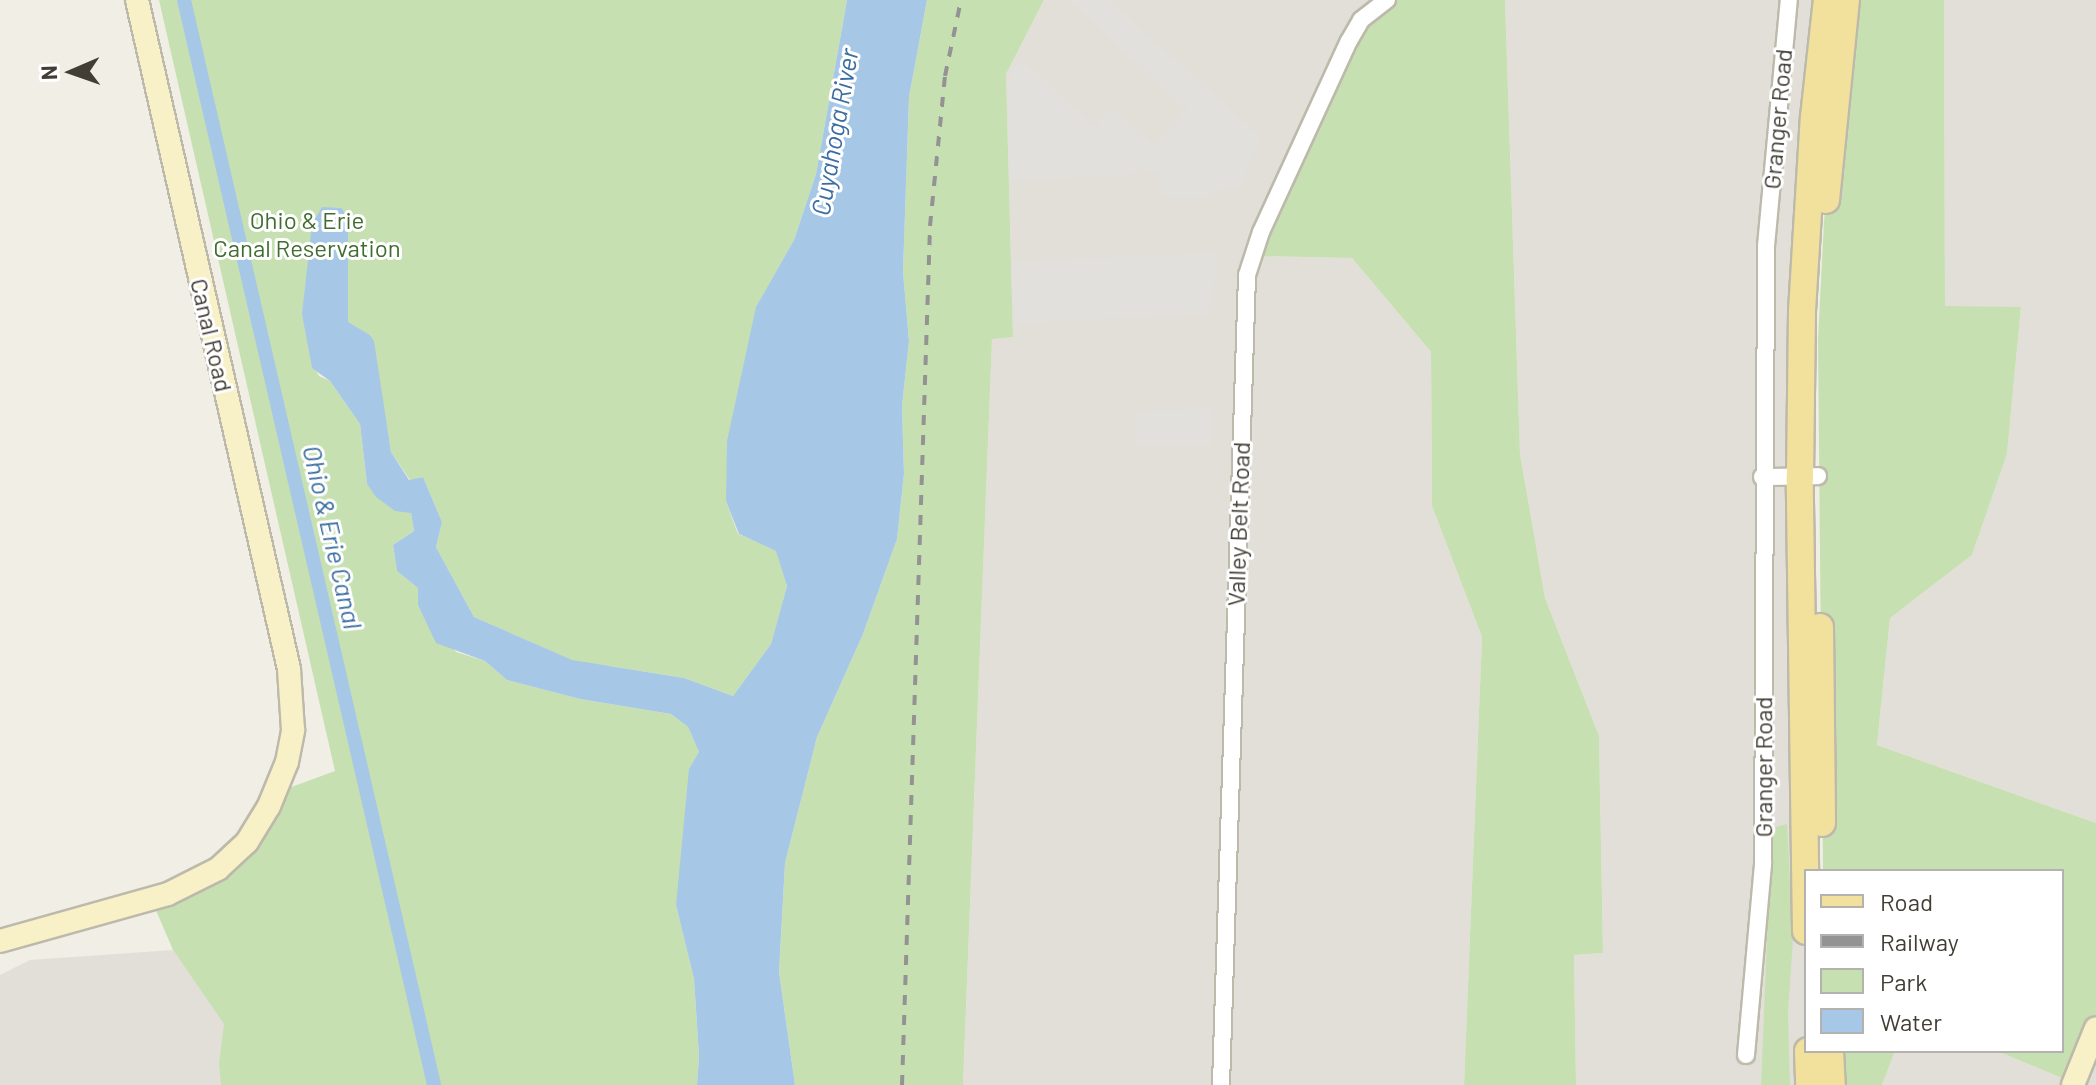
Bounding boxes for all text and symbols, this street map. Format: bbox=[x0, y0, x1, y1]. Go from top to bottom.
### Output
north arrow bbox=[32, 32, 112, 112]
water label: Cuyahoga River bbox=[804, 46, 864, 218]
street label: Granger Road bbox=[1757, 48, 1797, 190]
text: N bbox=[35, 65, 61, 81]
park label: Ohio & Erie Canal Reservation bbox=[213, 206, 401, 262]
street label: Canal Road bbox=[185, 276, 239, 394]
street label: Valley Belt Road bbox=[1221, 441, 1255, 607]
water label: Ohio & Erie Canal bbox=[297, 442, 369, 632]
street label: Granger Road bbox=[1749, 697, 1777, 837]
legend bbox=[1804, 869, 2064, 1053]
text: Road bbox=[1880, 887, 1933, 916]
text: Railway bbox=[1880, 927, 1959, 956]
text: Park bbox=[1880, 967, 1927, 996]
text: Water bbox=[1880, 1007, 1942, 1036]

